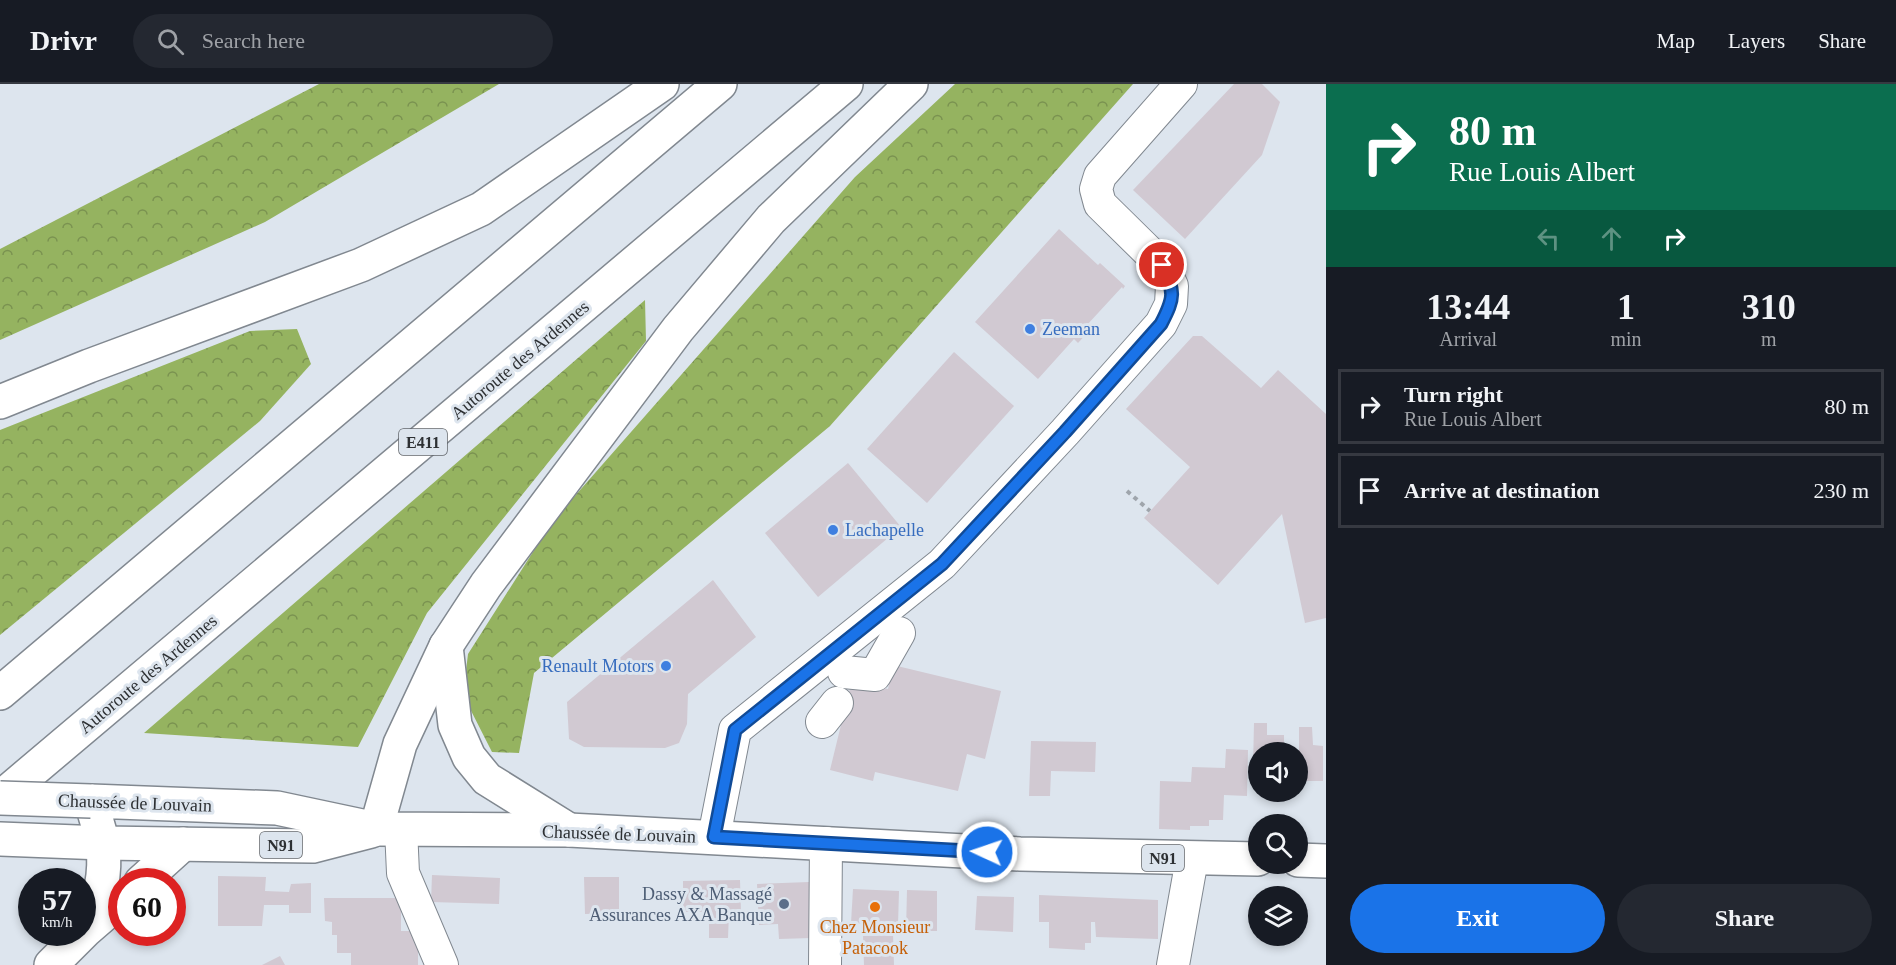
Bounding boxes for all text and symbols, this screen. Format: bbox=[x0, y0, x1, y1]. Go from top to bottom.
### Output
search box bbox=[133, 14, 553, 68]
text: Drivr bbox=[30, 25, 97, 56]
icon: search bbox=[154, 25, 187, 58]
text: Search here bbox=[202, 28, 305, 53]
text: Map bbox=[1657, 29, 1695, 53]
text: Layers bbox=[1728, 29, 1785, 53]
text: Share bbox=[1818, 29, 1866, 53]
icon: right bbox=[1350, 108, 1428, 186]
text: 80 m bbox=[1449, 108, 1537, 154]
text: Rue Louis Albert bbox=[1449, 157, 1635, 187]
icon: left bbox=[1532, 222, 1565, 255]
icon: ahead bbox=[1595, 222, 1628, 255]
icon: right bbox=[1658, 222, 1691, 255]
pin bbox=[1136, 239, 1187, 290]
icon: arrive bbox=[1145, 248, 1178, 281]
text: 13:44 bbox=[1426, 287, 1510, 327]
text: 1 bbox=[1617, 287, 1635, 327]
text: 310 bbox=[1742, 287, 1796, 327]
street label: Autoroute des Ardennes bbox=[447, 296, 593, 424]
place label: Zeeman bbox=[1042, 319, 1100, 339]
marker: Zeeman bbox=[1023, 322, 1037, 336]
text: Arrival bbox=[1439, 328, 1497, 350]
text: min bbox=[1610, 328, 1642, 350]
text: m bbox=[1761, 328, 1777, 350]
text: Turn right bbox=[1404, 382, 1503, 407]
icon: right bbox=[1353, 390, 1386, 423]
text: 80 m bbox=[1824, 394, 1869, 419]
text: Rue Louis Albert bbox=[1404, 408, 1542, 430]
road number: E411 bbox=[399, 429, 447, 455]
icon: arrive bbox=[1353, 474, 1386, 507]
text: Arrive at destination bbox=[1404, 478, 1600, 503]
text: 230 m bbox=[1813, 478, 1869, 503]
place label: Lachapelle bbox=[845, 520, 924, 540]
marker: Lachapelle bbox=[826, 523, 840, 537]
street label: Autoroute des Ardennes bbox=[75, 610, 221, 738]
place label: Renault Motors bbox=[542, 656, 654, 676]
marker: Renault Motors bbox=[659, 659, 673, 673]
map controls bbox=[1248, 742, 1308, 946]
button: sound bbox=[1248, 742, 1308, 802]
street label: Chaussée de Louvain bbox=[58, 790, 212, 816]
button: search bbox=[1248, 814, 1308, 874]
position arrow bbox=[955, 820, 1019, 884]
street label: Chaussée de Louvain bbox=[542, 821, 696, 847]
road number: N91 bbox=[260, 832, 302, 858]
road number: N91 bbox=[1142, 845, 1184, 871]
speed limit sign: 60 bbox=[108, 868, 186, 946]
text: 57 bbox=[42, 883, 72, 916]
place label: Dassy & Massagé Assurances AXA Banque bbox=[589, 884, 772, 925]
button: Exit bbox=[1350, 884, 1605, 953]
button: Share bbox=[1617, 884, 1872, 953]
button: layers bbox=[1248, 886, 1308, 946]
marker: Dassy & Massagé Assurances AXA Banque bbox=[777, 897, 791, 911]
marker: Chez Monsieur Patacook bbox=[868, 900, 882, 914]
text: km/h bbox=[42, 914, 72, 930]
place label: Chez Monsieur Patacook bbox=[820, 917, 930, 958]

